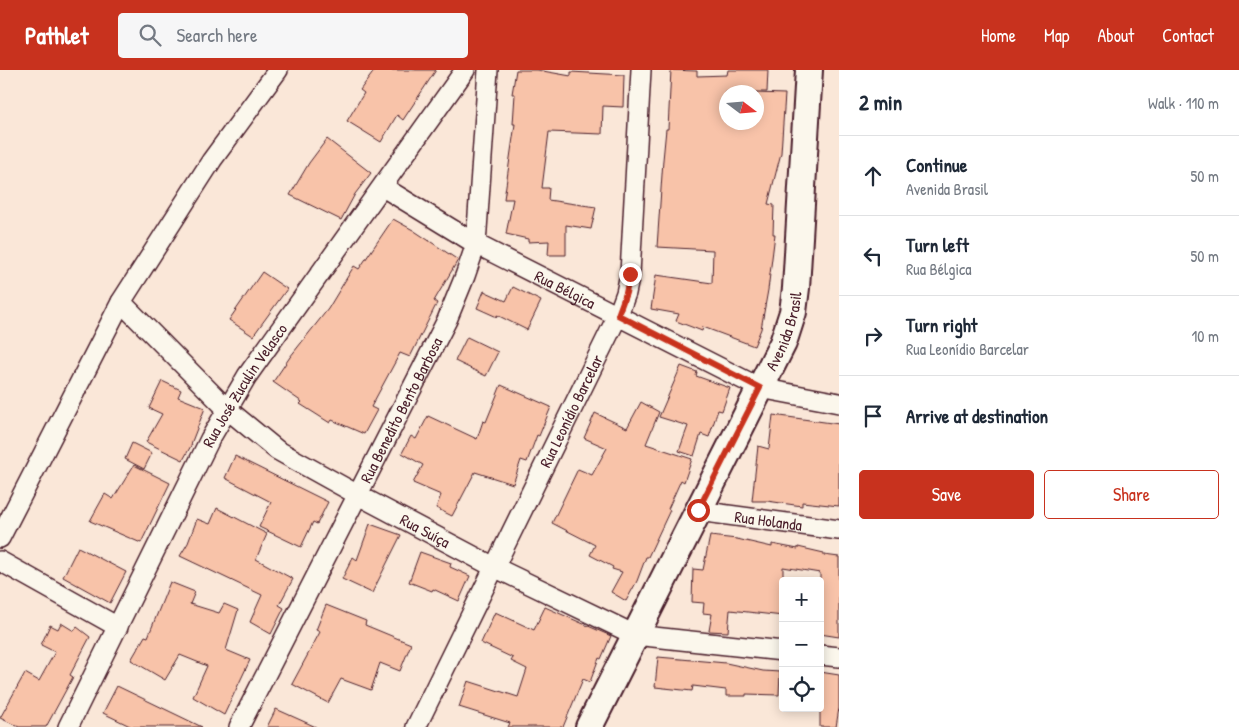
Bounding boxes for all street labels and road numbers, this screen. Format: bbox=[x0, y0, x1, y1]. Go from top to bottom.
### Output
street label: Rua Bélgica bbox=[531, 265, 599, 314]
street label: Avenida Brasil bbox=[760, 290, 807, 374]
street label: Rua José Zuculin Velasco bbox=[197, 318, 292, 451]
street label: Rua Benedito Bento Barbosa bbox=[355, 333, 447, 487]
street label: Rua Leonídio Barcelar bbox=[534, 351, 608, 471]
street label: Rua Holanda bbox=[733, 505, 803, 536]
street label: Rua Suíça bbox=[396, 508, 454, 553]

